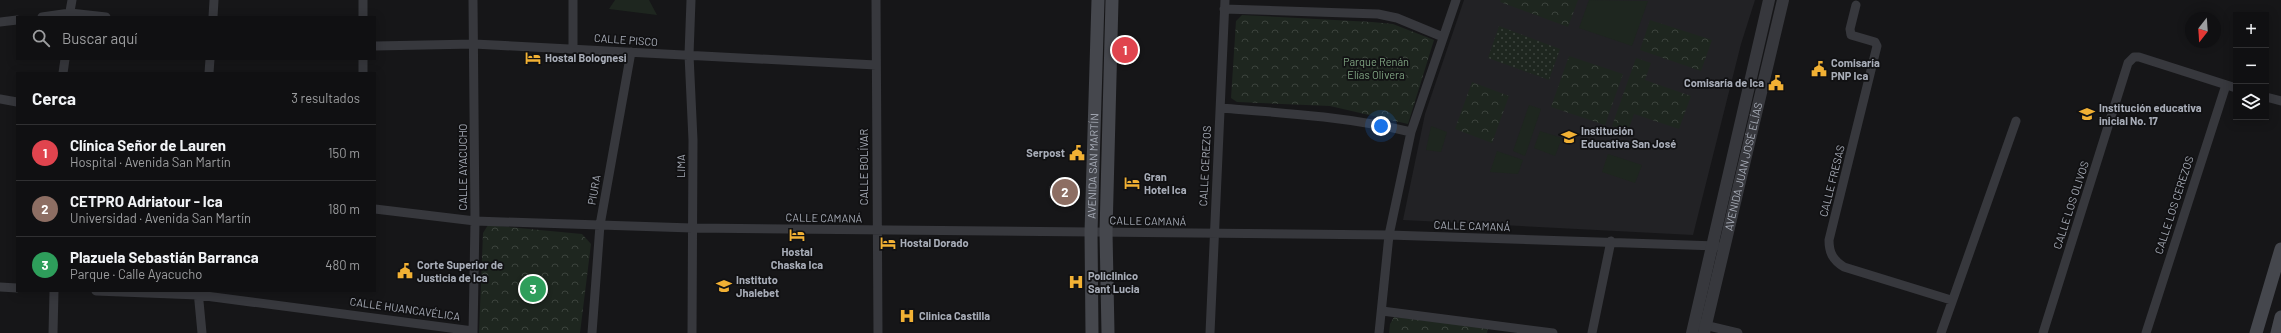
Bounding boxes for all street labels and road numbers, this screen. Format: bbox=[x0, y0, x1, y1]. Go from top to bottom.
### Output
street label: CALLE PISCO bbox=[594, 31, 659, 48]
street label: AVENIDA JUAN JOSÉ ELÍAS bbox=[1721, 101, 1764, 232]
street label: AVENIDA SAN MARTÍN bbox=[1084, 113, 1101, 219]
street label: CALLE AYACUCHO bbox=[456, 123, 469, 210]
street label: CALLE CEREZOS bbox=[1196, 125, 1213, 207]
street label: CALLE BOLÍVAR bbox=[857, 129, 870, 205]
street label: CALLE FRESAS bbox=[1816, 144, 1847, 218]
street label: LIMA bbox=[674, 154, 687, 178]
street label: CALLE LOS CEREZOS bbox=[2152, 154, 2196, 256]
street label: CALLE LOS OLIVOS bbox=[2050, 159, 2091, 251]
street label: PIURA bbox=[584, 174, 603, 206]
street label: CALLE CAMANÁ bbox=[786, 210, 863, 225]
street label: CALLE CAMANÁ bbox=[1110, 213, 1187, 228]
street label: CALLE CAMANÁ bbox=[1433, 218, 1511, 233]
street label: CALLE HUANCAVÉLICA bbox=[349, 294, 461, 323]

